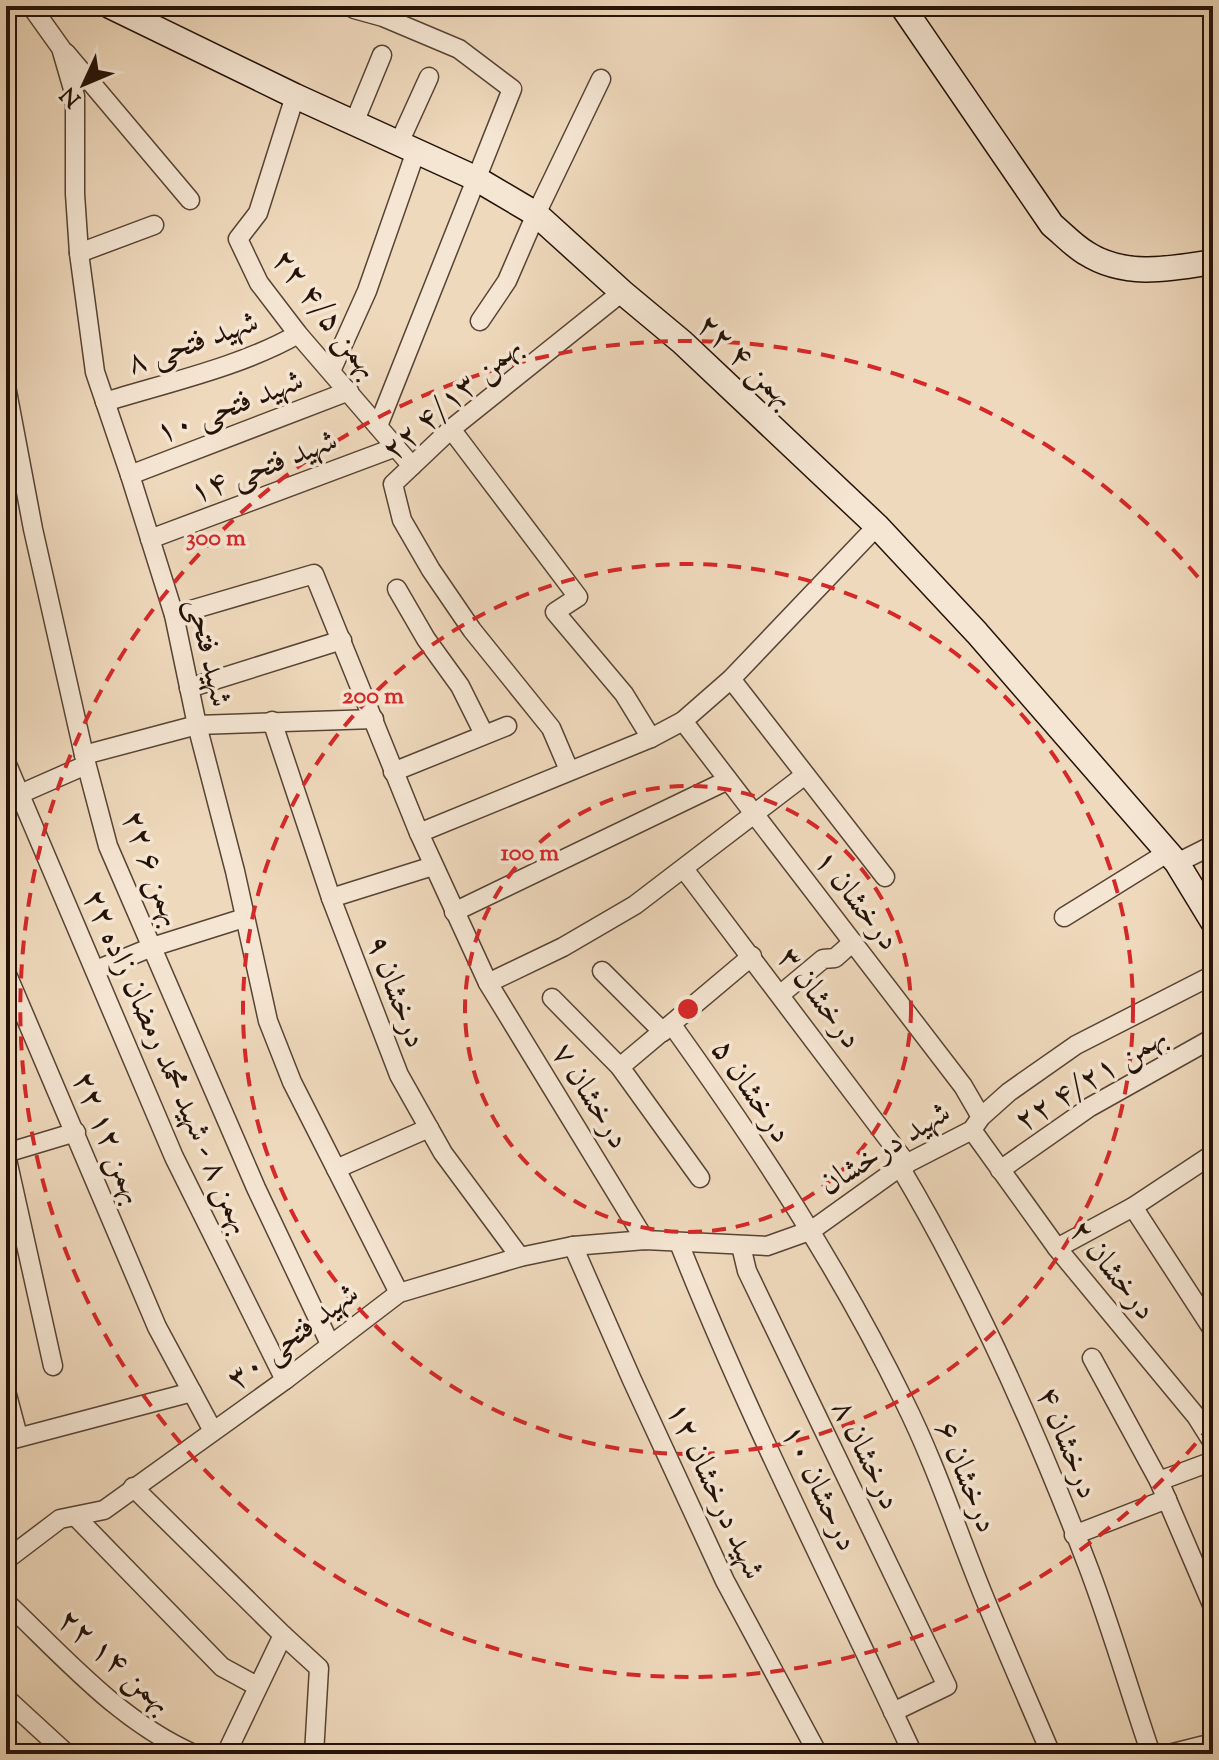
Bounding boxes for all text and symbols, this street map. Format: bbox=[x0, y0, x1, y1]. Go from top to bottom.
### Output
north arrow bbox=[44, 44, 124, 124]
text: N bbox=[54, 78, 89, 113]
street label: ۲۲ بهمن ۴/۵ bbox=[259, 240, 390, 389]
street label: شهید فتحی ۸ bbox=[121, 300, 265, 388]
street label: ۲۲ بهمن ۴ bbox=[685, 304, 805, 420]
street label: ۲۲ بهمن ۴/۱۳ bbox=[373, 325, 533, 473]
street label: شهید فتحی ۱۰ bbox=[149, 359, 311, 457]
street label: شهید فتحی ۱۴ bbox=[183, 419, 345, 517]
text: 300 m bbox=[186, 522, 246, 556]
street label: شهید فتحی bbox=[173, 593, 243, 712]
text: 200 m bbox=[342, 680, 404, 714]
street label: ۲۲ بهمن ۶ bbox=[108, 804, 194, 934]
text: 100 m bbox=[501, 837, 559, 871]
street label: درخشان ۱ bbox=[801, 840, 910, 961]
street label: ۲۲ بهمن ۸ - شهید محمد رمضان زاده bbox=[69, 882, 263, 1242]
street label: درخشان ۹ bbox=[353, 929, 438, 1055]
street label: درخشان ۳ bbox=[765, 938, 872, 1060]
centre of rings bbox=[674, 995, 702, 1023]
street label: ۲۲ بهمن ۴/۲۱ bbox=[1006, 1014, 1177, 1145]
street label: درخشان ۵ bbox=[699, 1030, 802, 1153]
street label: درخشان ۷ bbox=[539, 1035, 640, 1159]
street label: ۲۲ بهمن ۱۲ bbox=[59, 1065, 156, 1212]
street label: شهید درخشان bbox=[811, 1091, 960, 1208]
street label: درخشان ۲ bbox=[1057, 1211, 1167, 1331]
street label: شهید فتحی ۳۰ bbox=[218, 1272, 370, 1402]
street label: درخشان ۴ bbox=[1023, 1380, 1110, 1506]
street label: درخشان ۸ bbox=[819, 1392, 912, 1518]
street label: شهید درخشان ۱۲ bbox=[653, 1395, 776, 1588]
street label: درخشان ۶ bbox=[922, 1414, 1009, 1540]
street label: درحشان ۱۰ bbox=[768, 1417, 869, 1560]
street label: ۲۲ بهمن ۱۴ bbox=[46, 1599, 182, 1726]

